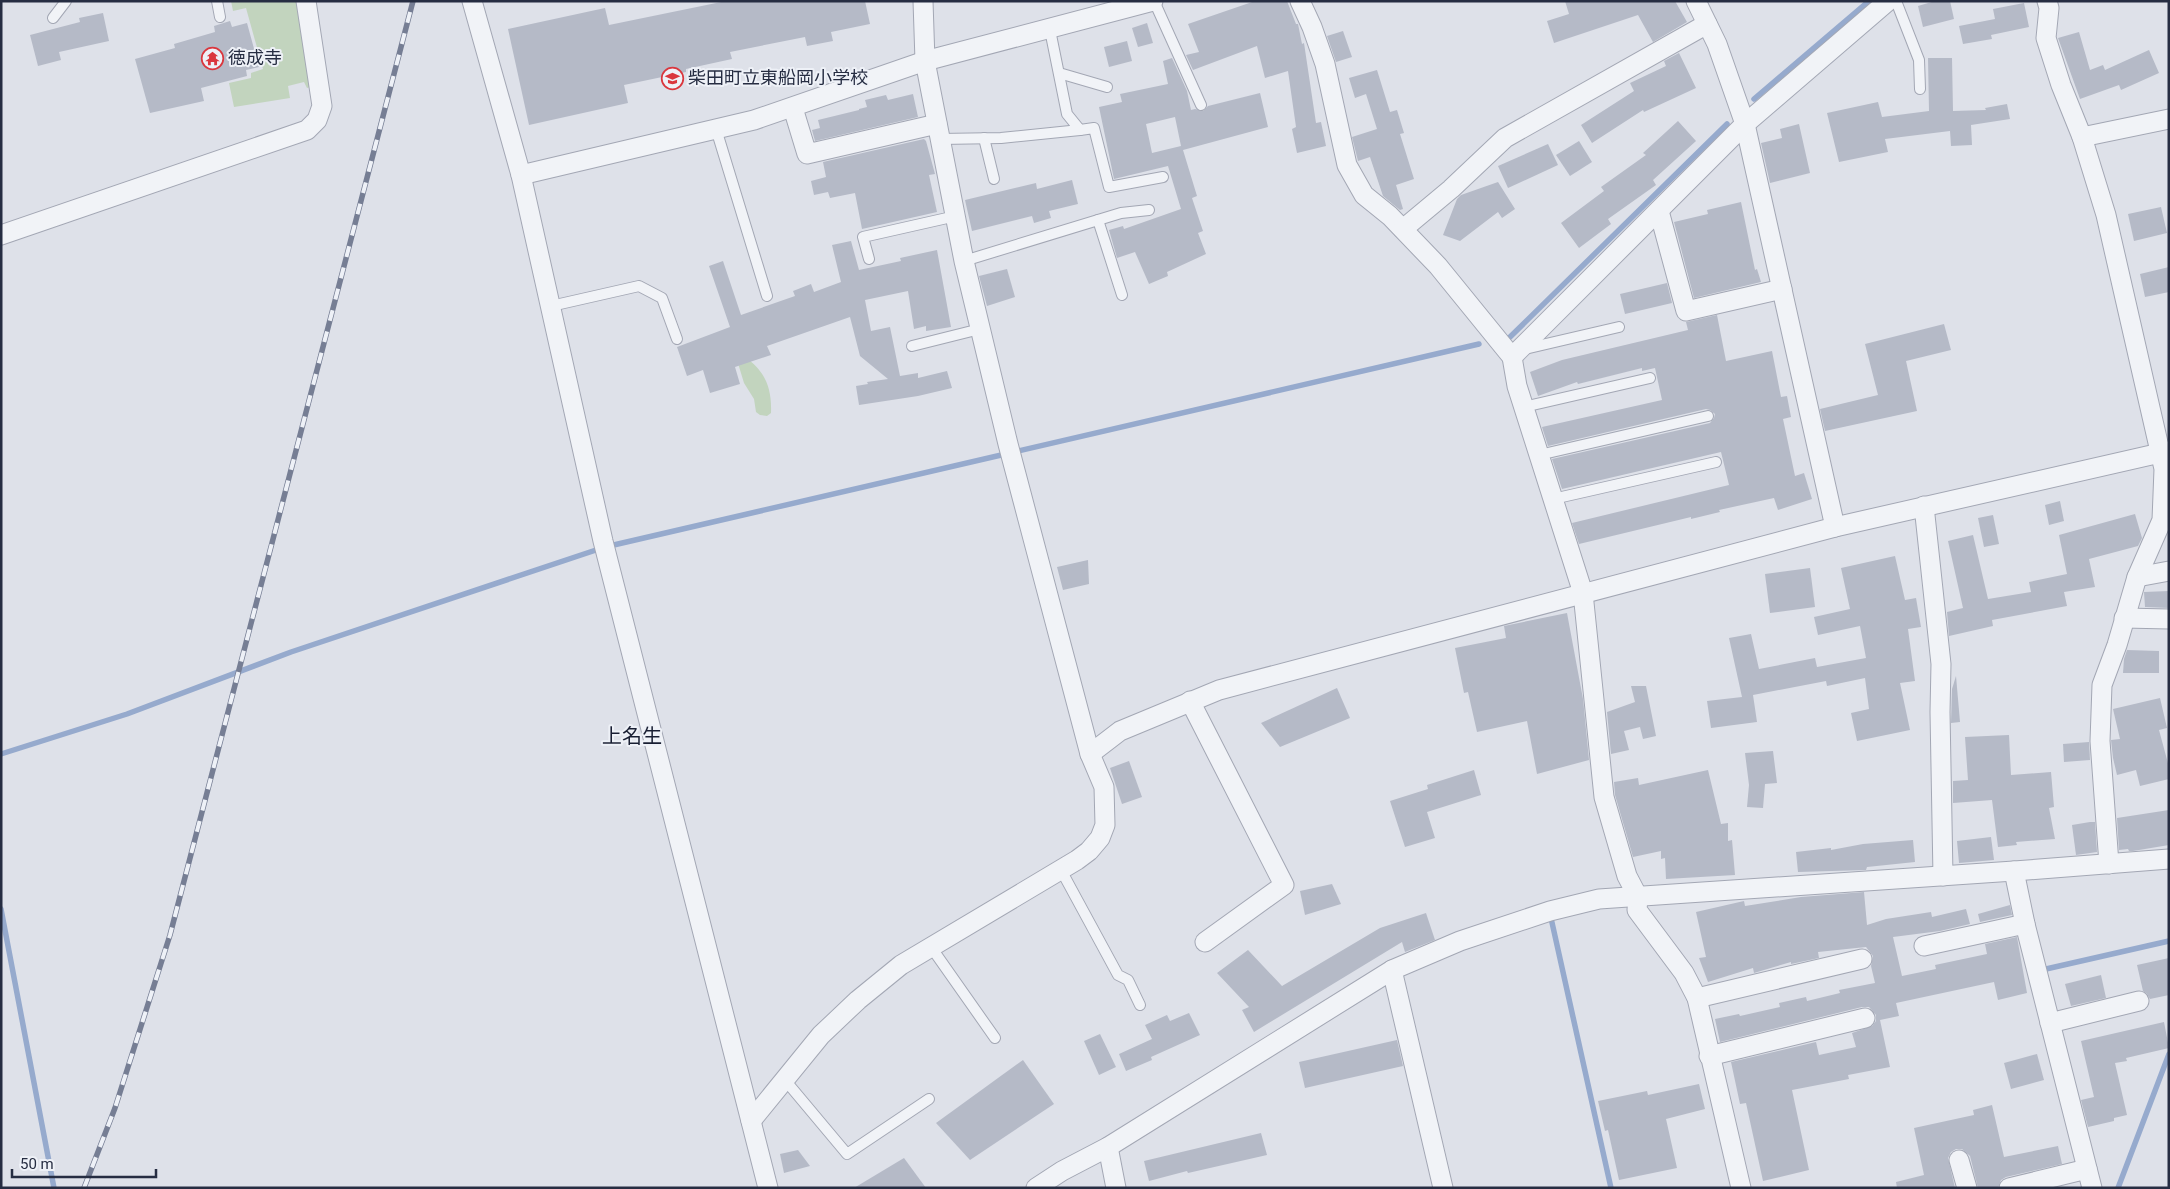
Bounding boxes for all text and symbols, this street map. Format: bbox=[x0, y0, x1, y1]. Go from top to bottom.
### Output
temple icon: 徳成寺 bbox=[200, 46, 224, 70]
place label: 徳成寺 bbox=[228, 47, 282, 68]
school or university icon: 柴田町立東船岡小学校 bbox=[660, 66, 684, 90]
place label: 柴田町立東船岡小学校 bbox=[688, 67, 868, 88]
district label: 上名生 bbox=[602, 724, 662, 748]
scale bar bbox=[12, 1146, 156, 1178]
text: 50 m bbox=[20, 1155, 54, 1173]

